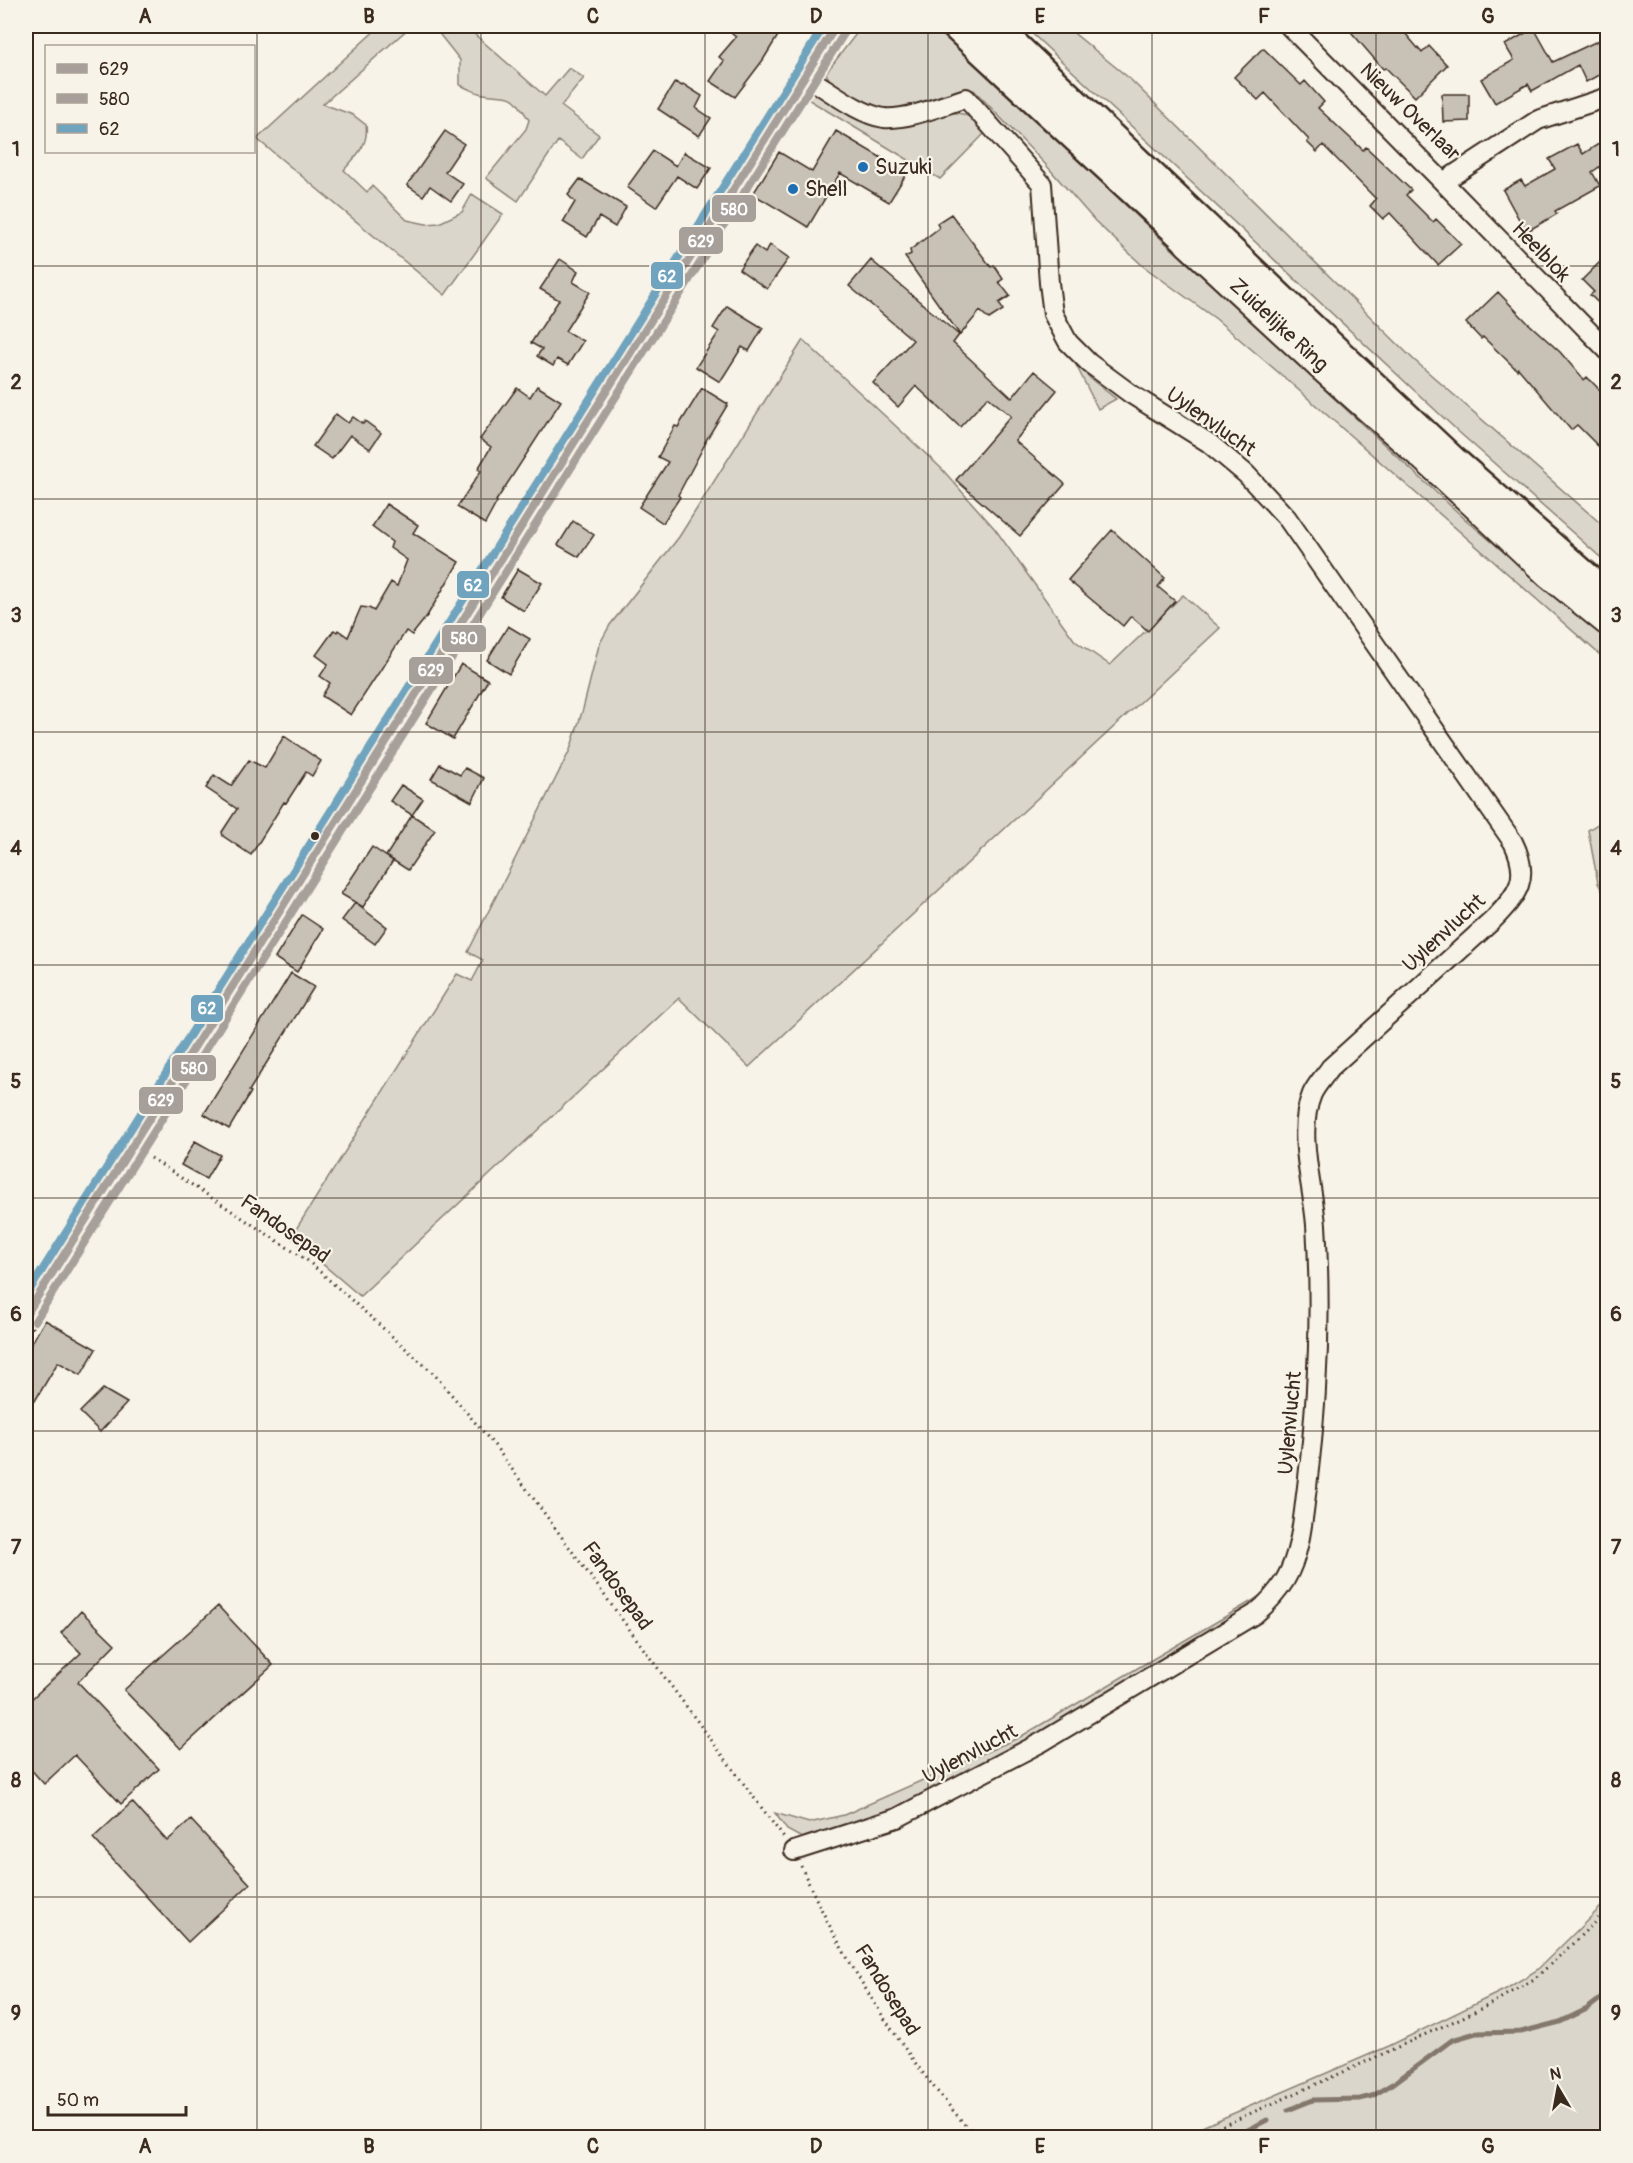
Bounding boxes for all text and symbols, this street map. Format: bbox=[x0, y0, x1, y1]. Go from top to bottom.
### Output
text: A bbox=[139, 4, 152, 29]
text: B bbox=[363, 4, 375, 29]
text: C bbox=[587, 4, 599, 29]
text: D bbox=[810, 4, 823, 29]
text: E bbox=[1035, 4, 1046, 29]
text: F bbox=[1258, 4, 1270, 29]
text: G bbox=[1481, 4, 1495, 29]
legend bbox=[45, 45, 255, 153]
street label: Nieuw Overlaar bbox=[1354, 57, 1467, 167]
text: 629 bbox=[99, 58, 129, 81]
text: 580 bbox=[99, 88, 130, 111]
text: 62 bbox=[99, 118, 120, 141]
text: 1 bbox=[12, 137, 20, 162]
text: 1 bbox=[1612, 137, 1620, 162]
place label: Suzuki bbox=[875, 154, 932, 181]
marker: Suzuki bbox=[856, 160, 870, 174]
place label: Shell bbox=[805, 176, 847, 203]
marker: Shell bbox=[786, 182, 800, 196]
line badge: 580 bbox=[711, 194, 757, 223]
text: 580 bbox=[720, 200, 748, 220]
street label: Heelblok bbox=[1506, 216, 1576, 288]
line badge: 629 bbox=[678, 226, 724, 255]
text: 629 bbox=[688, 232, 714, 252]
line badge: 62 bbox=[650, 261, 684, 290]
text: 62 bbox=[658, 267, 676, 287]
street label: Zuidelijke Ring bbox=[1224, 272, 1334, 378]
text: 2 bbox=[10, 370, 22, 395]
text: 2 bbox=[1610, 370, 1622, 395]
street label: Uylenvlucht bbox=[1161, 381, 1262, 463]
line badge: 62 bbox=[456, 570, 490, 599]
text: 62 bbox=[464, 576, 482, 596]
text: 3 bbox=[10, 603, 22, 628]
text: 3 bbox=[1610, 603, 1622, 628]
line badge: 580 bbox=[441, 624, 487, 653]
text: 580 bbox=[450, 629, 478, 649]
line badge: 629 bbox=[408, 656, 454, 685]
text: 629 bbox=[418, 661, 444, 681]
unlabelled marker bbox=[309, 830, 321, 842]
text: 4 bbox=[10, 836, 22, 861]
text: 4 bbox=[1610, 836, 1622, 861]
street label: Uylenvlucht bbox=[1397, 887, 1492, 978]
line badge: 62 bbox=[190, 994, 224, 1023]
text: 62 bbox=[198, 999, 216, 1019]
line badge: 580 bbox=[171, 1054, 217, 1082]
text: 580 bbox=[180, 1059, 208, 1079]
text: 5 bbox=[11, 1069, 22, 1094]
text: 5 bbox=[1611, 1069, 1622, 1094]
line badge: 629 bbox=[138, 1086, 184, 1115]
text: 629 bbox=[148, 1091, 174, 1111]
street label: Fandosepad bbox=[235, 1188, 335, 1270]
text: 6 bbox=[10, 1302, 22, 1327]
text: 6 bbox=[1610, 1302, 1622, 1327]
street label: Uylenvlucht bbox=[1272, 1370, 1308, 1476]
text: 7 bbox=[11, 1535, 22, 1560]
text: 7 bbox=[1611, 1535, 1622, 1560]
street label: Fandosepad bbox=[576, 1536, 658, 1636]
street label: Uylenvlucht bbox=[918, 1717, 1023, 1790]
text: 8 bbox=[11, 1768, 21, 1793]
text: 8 bbox=[1611, 1768, 1621, 1793]
street label: Fandosepad bbox=[848, 1939, 926, 2041]
text: 9 bbox=[11, 2001, 21, 2026]
text: 9 bbox=[1611, 2001, 1621, 2026]
north arrow bbox=[1528, 2058, 1588, 2118]
text: N bbox=[1549, 2063, 1563, 2085]
scale bar bbox=[48, 2079, 186, 2117]
text: 50 m bbox=[57, 2089, 99, 2112]
text: A bbox=[139, 2134, 152, 2159]
text: B bbox=[363, 2134, 375, 2159]
text: C bbox=[587, 2134, 599, 2159]
text: D bbox=[810, 2134, 823, 2159]
text: E bbox=[1035, 2134, 1046, 2159]
text: F bbox=[1258, 2134, 1270, 2159]
text: G bbox=[1481, 2134, 1495, 2159]

